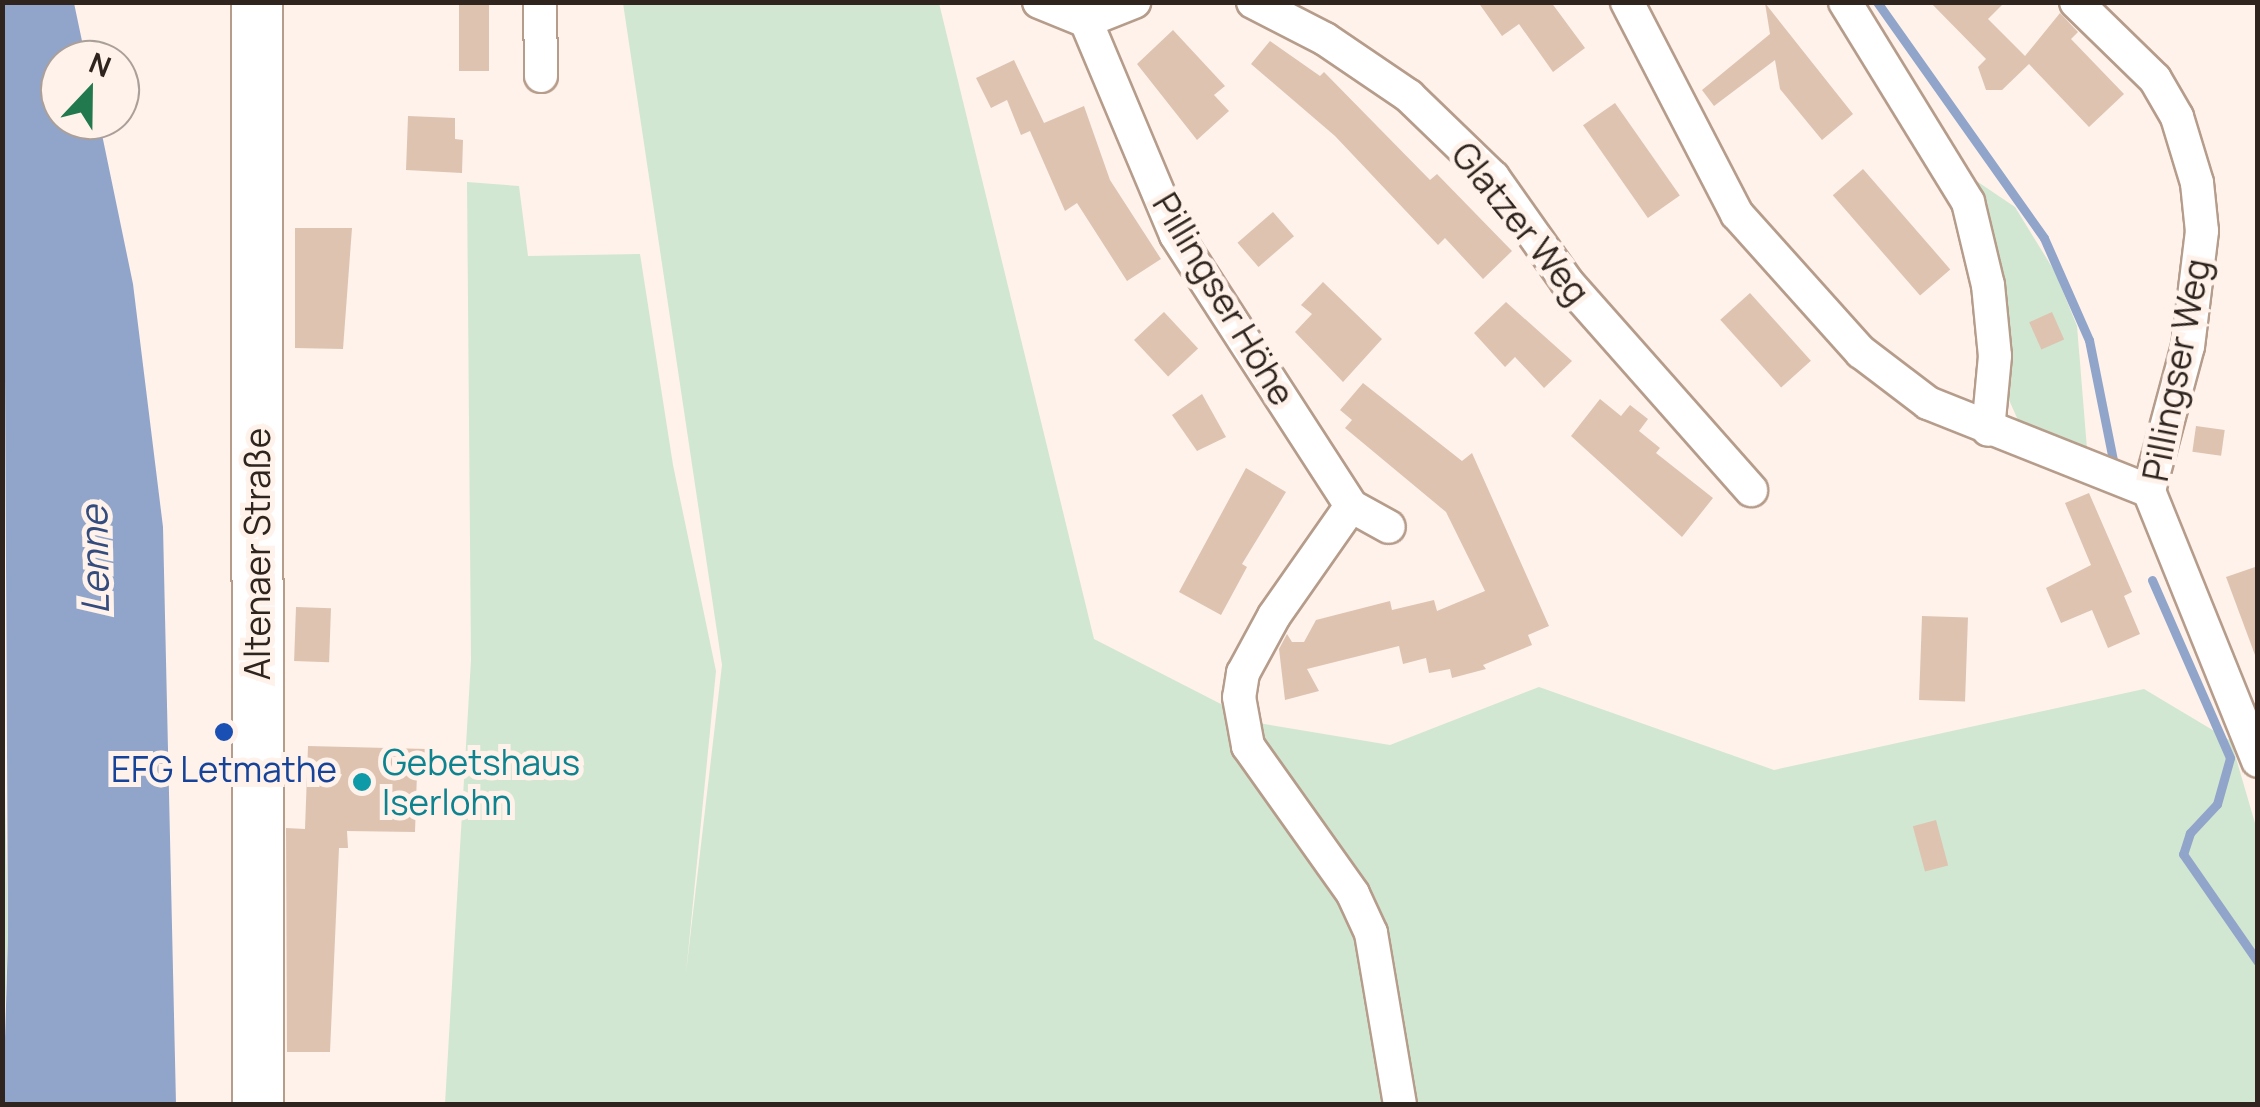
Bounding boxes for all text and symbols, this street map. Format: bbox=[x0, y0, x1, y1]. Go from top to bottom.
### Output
north arrow bbox=[40, 40, 140, 140]
text: N bbox=[84, 43, 117, 85]
street label: Glatzer Weg bbox=[1443, 134, 1599, 312]
street label: Pillingser Höhe bbox=[1144, 185, 1304, 413]
street label: Pillingser Weg bbox=[2134, 255, 2218, 485]
street label: Altenaer Straße bbox=[236, 428, 278, 680]
water label: Lenne bbox=[70, 505, 118, 615]
marker: EFG Letmathe bbox=[213, 721, 235, 743]
place label: Gebetshaus Iserlohn bbox=[382, 741, 580, 823]
place label: EFG Letmathe bbox=[111, 748, 337, 790]
marker: Gebetshaus Iserlohn bbox=[351, 771, 373, 793]

